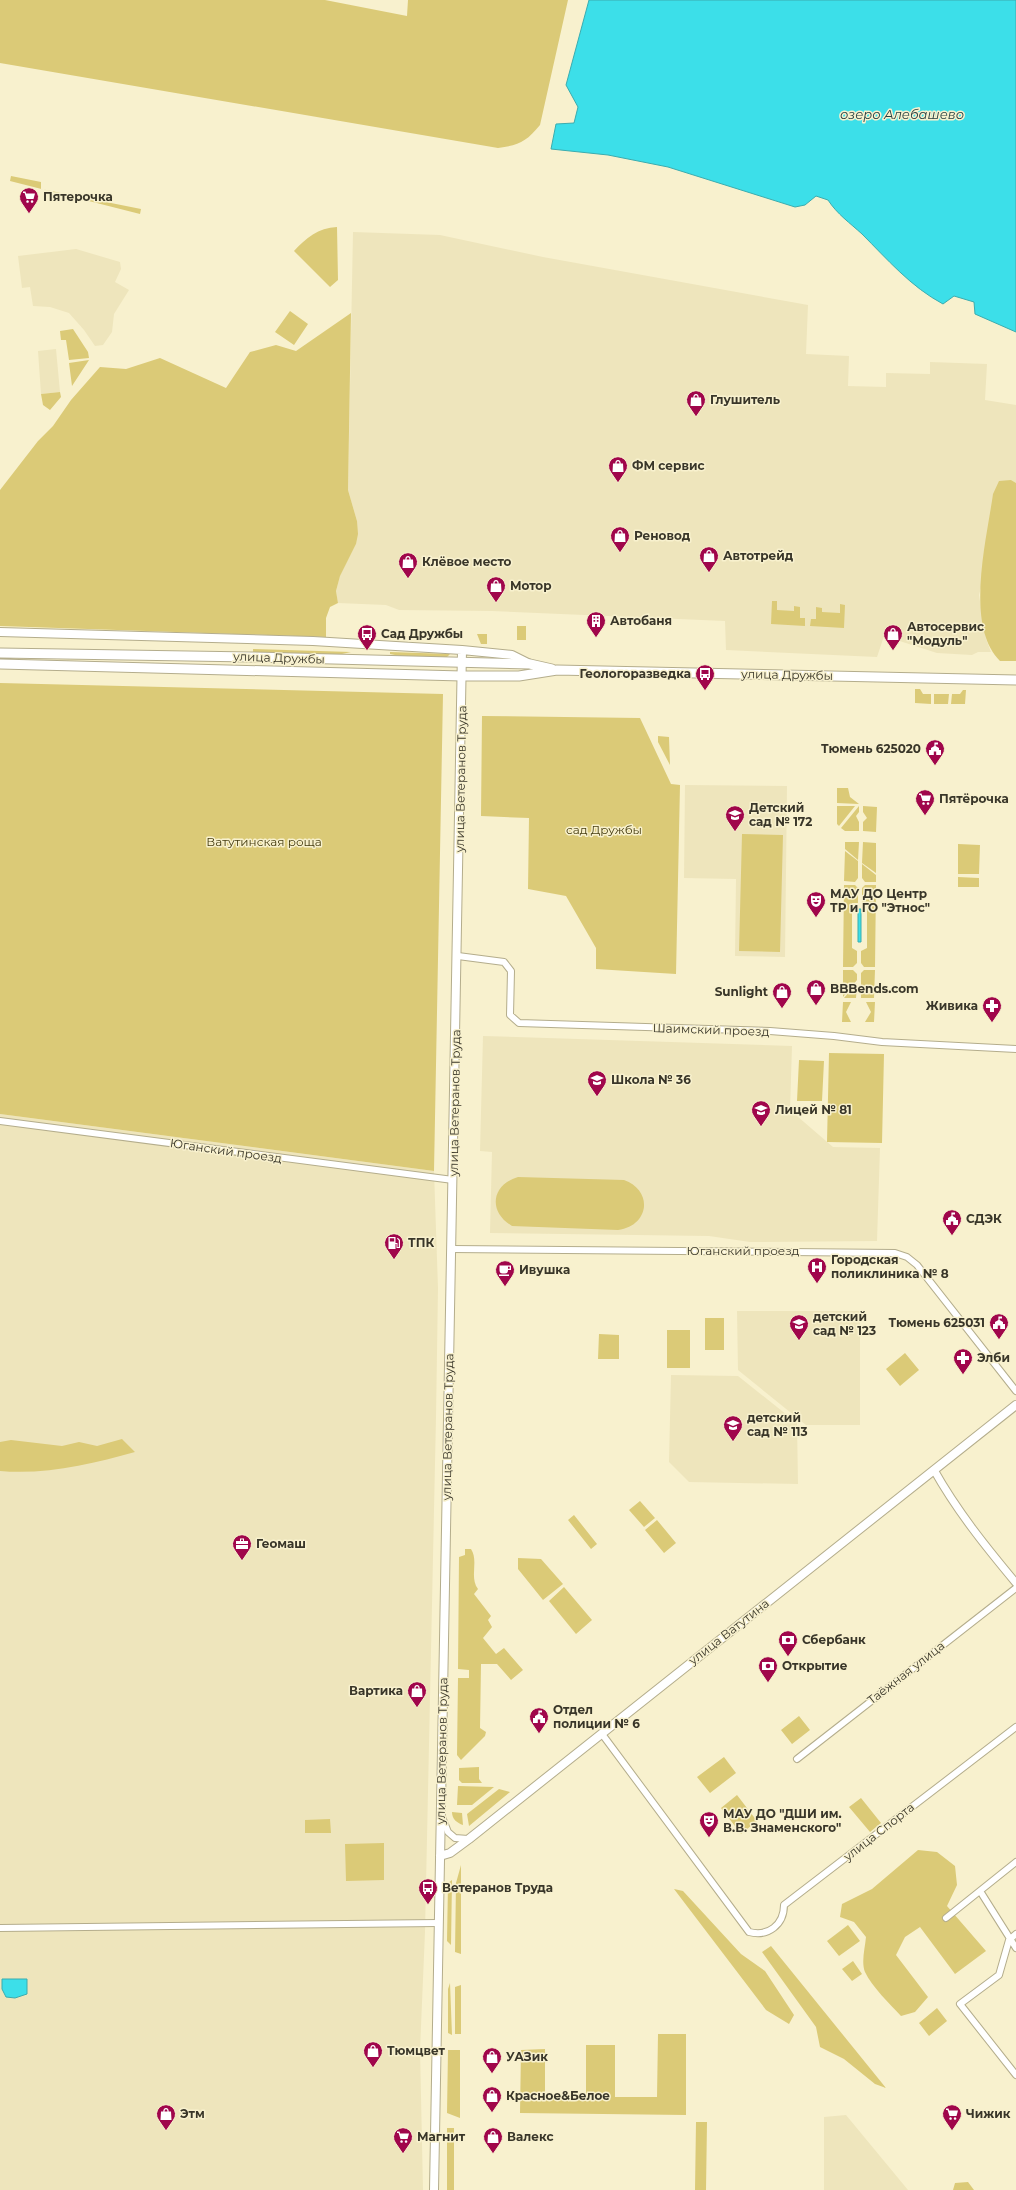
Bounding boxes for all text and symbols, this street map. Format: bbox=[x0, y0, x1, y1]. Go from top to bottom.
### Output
water label: озеро Алебашево bbox=[840, 106, 964, 122]
supermarket icon: Пятерочка bbox=[18, 186, 40, 214]
place label: Пятерочка bbox=[43, 189, 113, 204]
shop icon: Глушитель bbox=[685, 389, 707, 417]
place label: Глушитель bbox=[710, 392, 780, 407]
shop icon: ФМ сервис bbox=[607, 455, 629, 483]
place label: ФМ сервис bbox=[632, 458, 705, 473]
shop icon: Реновод bbox=[609, 525, 631, 553]
place label: Реновод bbox=[634, 528, 691, 543]
shop icon: Автотрейд bbox=[698, 545, 720, 573]
place label: Автотрейд bbox=[723, 548, 794, 563]
shop icon: Клёвое место bbox=[397, 551, 419, 579]
place label: Клёвое место bbox=[422, 554, 512, 569]
shop icon: Мотор bbox=[485, 575, 507, 603]
place label: Мотор bbox=[510, 578, 552, 593]
building icon: Автобаня bbox=[585, 610, 607, 638]
place label: Автобаня bbox=[610, 613, 672, 628]
place label: Автосервис "Модуль" bbox=[907, 619, 984, 648]
bus stop icon: Сад Дружбы bbox=[356, 623, 378, 651]
shop icon: Автосервис "Модуль" bbox=[882, 623, 904, 651]
place label: Сад Дружбы bbox=[381, 626, 463, 641]
street label: улица Дружбы bbox=[232, 648, 325, 667]
bus stop icon: Геологоразведка bbox=[694, 663, 716, 691]
place label: Геологоразведка bbox=[580, 666, 691, 681]
street label: улица Дружбы bbox=[740, 666, 833, 683]
street label: улица Ветеранов Труда bbox=[452, 705, 469, 854]
public building icon: Тюмень 625020 bbox=[924, 738, 946, 766]
place label: Тюмень 625020 bbox=[821, 741, 921, 756]
supermarket icon: Пятёрочка bbox=[914, 788, 936, 816]
place label: Пятёрочка bbox=[939, 791, 1009, 806]
place label: Детский сад № 172 bbox=[749, 800, 812, 829]
school or university icon: Детский сад № 172 bbox=[724, 804, 746, 832]
park label: сад Дружбы bbox=[566, 822, 642, 837]
park label: Ватутинская роща bbox=[206, 834, 322, 849]
place label: МАУ ДО Центр ТР и ГО "Этнос" bbox=[830, 886, 930, 915]
theatre icon: МАУ ДО Центр ТР и ГО "Этнос" bbox=[805, 890, 827, 918]
shop icon: BBBends.com bbox=[805, 978, 827, 1006]
shop icon: Sunlight bbox=[771, 981, 793, 1009]
place label: BBBends.com bbox=[830, 981, 919, 996]
place label: Sunlight bbox=[715, 984, 769, 999]
pharmacy icon: Живика bbox=[981, 995, 1003, 1023]
place label: Живика bbox=[926, 998, 978, 1013]
street label: Шаимский проезд bbox=[652, 1020, 770, 1039]
street label: улица Ветеранов Труда bbox=[446, 1029, 463, 1178]
school or university icon: Школа № 36 bbox=[586, 1069, 608, 1097]
place label: Школа № 36 bbox=[611, 1072, 691, 1087]
school or university icon: Лицей № 81 bbox=[750, 1099, 772, 1127]
place label: Лицей № 81 bbox=[775, 1102, 852, 1117]
street label: Юганский проезд bbox=[169, 1135, 283, 1166]
public building icon: СДЭК bbox=[941, 1208, 963, 1236]
place label: СДЭК bbox=[966, 1211, 1002, 1226]
fuel station icon: ТПК bbox=[383, 1232, 405, 1260]
place label: ТПК bbox=[408, 1235, 434, 1250]
street label: Юганский проезд bbox=[687, 1243, 800, 1258]
place label: Городская поликлиника № 8 bbox=[831, 1252, 949, 1281]
hospital icon: Городская поликлиника № 8 bbox=[806, 1256, 828, 1284]
cafe icon: Ивушка bbox=[494, 1259, 516, 1287]
place label: Ивушка bbox=[519, 1262, 570, 1277]
place label: детский сад № 123 bbox=[813, 1309, 876, 1338]
public building icon: Тюмень 625031 bbox=[988, 1312, 1010, 1340]
school or university icon: детский сад № 123 bbox=[788, 1313, 810, 1341]
place label: Тюмень 625031 bbox=[888, 1315, 985, 1330]
pharmacy icon: Элби bbox=[952, 1347, 974, 1375]
place label: Элби bbox=[977, 1350, 1010, 1365]
street label: улица Ветеранов Труда bbox=[439, 1353, 456, 1502]
place label: детский сад № 113 bbox=[747, 1410, 808, 1439]
school or university icon: детский сад № 113 bbox=[722, 1414, 744, 1442]
office icon: Геомаш bbox=[231, 1533, 253, 1561]
place label: Геомаш bbox=[256, 1536, 306, 1551]
street label: улица Ватутина bbox=[685, 1596, 772, 1668]
bank icon: Сбербанк bbox=[777, 1629, 799, 1657]
place label: Сбербанк bbox=[802, 1632, 866, 1647]
street label: Таёжная улица bbox=[864, 1638, 947, 1707]
bank icon: Открытие bbox=[757, 1655, 779, 1683]
place label: Открытие bbox=[782, 1658, 848, 1673]
street label: улица Ветеранов Труда bbox=[433, 1677, 450, 1826]
shop icon: Вартика bbox=[406, 1680, 428, 1708]
place label: Вартика bbox=[349, 1683, 403, 1698]
place label: Отдел полиции № 6 bbox=[553, 1702, 640, 1731]
public building icon: Отдел полиции № 6 bbox=[528, 1706, 550, 1734]
street label: улица Спорта bbox=[840, 1799, 917, 1864]
place label: МАУ ДО "ДШИ им. В.В. Знаменского" bbox=[723, 1806, 842, 1835]
theatre icon: МАУ ДО "ДШИ им. В.В. Знаменского" bbox=[698, 1810, 720, 1838]
bus stop icon: Ветеранов Труда bbox=[417, 1877, 439, 1905]
place label: Ветеранов Труда bbox=[442, 1880, 553, 1895]
shop icon: Тюмцвет bbox=[362, 2040, 384, 2068]
place label: Тюмцвет bbox=[387, 2043, 446, 2058]
shop icon: УАЗик bbox=[481, 2046, 503, 2074]
place label: УАЗик bbox=[506, 2049, 548, 2064]
shop icon: Красное&Белое bbox=[481, 2085, 503, 2113]
place label: Красное&Белое bbox=[506, 2088, 610, 2103]
shop icon: Этм bbox=[155, 2103, 177, 2131]
supermarket icon: Чижик bbox=[941, 2103, 963, 2131]
place label: Этм bbox=[180, 2106, 205, 2121]
place label: Чижик bbox=[966, 2106, 1011, 2121]
supermarket icon: Магнит bbox=[392, 2126, 414, 2154]
shop icon: Валекс bbox=[482, 2126, 504, 2154]
place label: Магнит bbox=[417, 2129, 466, 2144]
place label: Валекс bbox=[507, 2129, 554, 2144]

